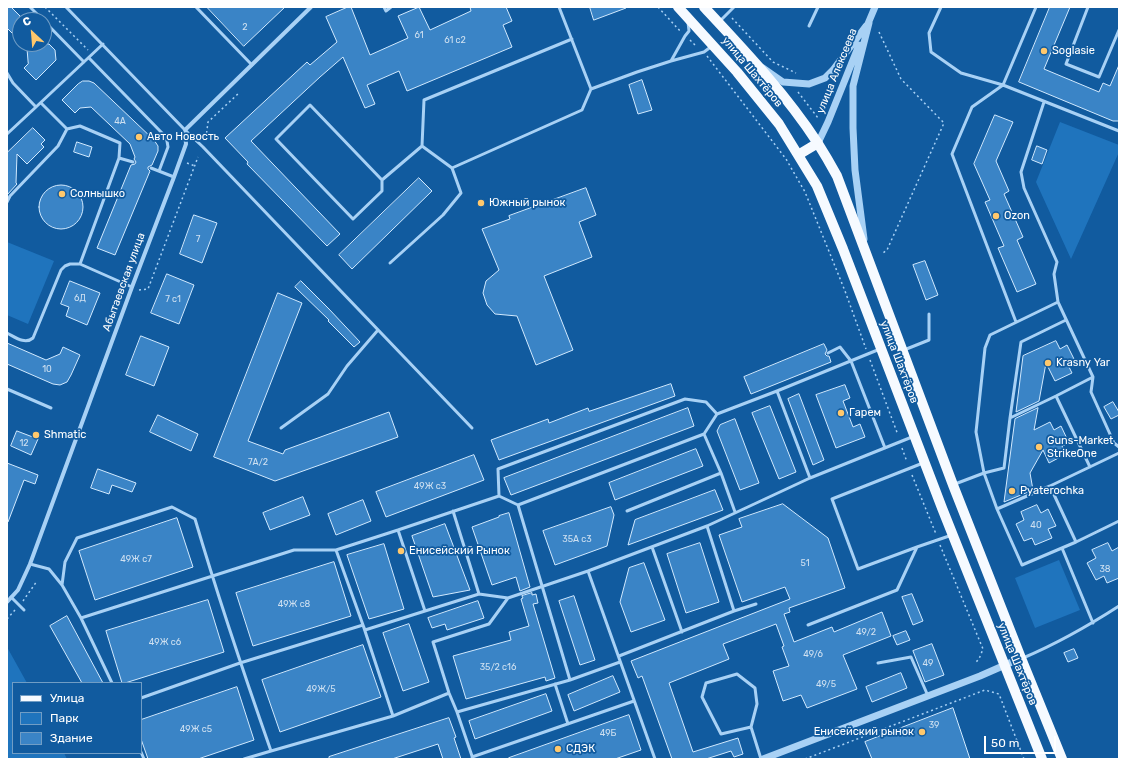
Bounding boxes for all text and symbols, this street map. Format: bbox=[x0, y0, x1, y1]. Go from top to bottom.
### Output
north arrow bbox=[12, 12, 52, 52]
text: С bbox=[21, 14, 33, 29]
house number: 2 bbox=[242, 22, 248, 32]
street label: улица Алексеева bbox=[814, 27, 860, 115]
house number: 61 bbox=[414, 30, 424, 40]
street label: улица Шахтёров bbox=[719, 34, 785, 110]
house number: 61 с2 bbox=[444, 35, 466, 45]
place label: Soglasie bbox=[1052, 44, 1095, 58]
marker: Soglasie bbox=[1039, 46, 1049, 56]
house number: 4А bbox=[114, 116, 126, 126]
place label: Авто Новость bbox=[147, 130, 219, 144]
marker: Авто Новость bbox=[134, 132, 144, 142]
place label: Солнышко bbox=[70, 187, 125, 201]
marker: Солнышко bbox=[57, 189, 67, 199]
place label: Южный рынок bbox=[489, 196, 565, 210]
marker: Южный рынок bbox=[476, 198, 486, 208]
place label: Ozon bbox=[1004, 209, 1030, 223]
marker: Ozon bbox=[991, 211, 1001, 221]
street label: Абытаевская улица bbox=[100, 231, 148, 333]
house number: 7 bbox=[196, 234, 200, 244]
house number: 6Д bbox=[74, 293, 86, 303]
house number: 7 с1 bbox=[165, 294, 181, 304]
street label: улица Шахтёров bbox=[877, 319, 921, 405]
place label: Krasny Yar bbox=[1056, 356, 1110, 370]
marker: Krasny Yar bbox=[1043, 358, 1053, 368]
house number: 10 bbox=[42, 364, 52, 374]
place label: Гарем bbox=[849, 406, 881, 420]
marker: Гарем bbox=[836, 408, 846, 418]
place label: Shmatic bbox=[44, 428, 86, 442]
marker: Shmatic bbox=[31, 430, 41, 440]
place label: Guns-Market StrikeOne bbox=[1047, 434, 1113, 460]
house number: 12 bbox=[19, 438, 29, 448]
marker: Guns-Market StrikeOne bbox=[1034, 442, 1044, 452]
house number: 7А/2 bbox=[248, 457, 268, 467]
house number: 49Ж с3 bbox=[414, 481, 446, 491]
place label: Pyaterochka bbox=[1020, 484, 1084, 498]
marker: Pyaterochka bbox=[1007, 486, 1017, 496]
house number: 40 bbox=[1030, 520, 1042, 530]
house number: 35А с3 bbox=[562, 534, 592, 544]
place label: Енисейский Рынок bbox=[409, 544, 510, 558]
marker: Енисейский Рынок bbox=[396, 546, 406, 556]
house number: 49Ж с7 bbox=[120, 554, 152, 564]
house number: 51 bbox=[800, 558, 810, 568]
house number: 38 bbox=[1099, 564, 1111, 574]
house number: 49Ж с8 bbox=[278, 599, 310, 609]
street label: улица Шахтёров bbox=[994, 621, 1040, 707]
house number: 49/2 bbox=[856, 627, 876, 637]
house number: 49Ж с6 bbox=[149, 637, 181, 647]
house number: 49/6 bbox=[803, 649, 823, 659]
house number: 49 bbox=[923, 658, 933, 668]
house number: 35/2 с16 bbox=[480, 662, 516, 672]
house number: 49/5 bbox=[816, 679, 836, 689]
legend bbox=[12, 682, 142, 754]
house number: 49Ж/5 bbox=[306, 684, 336, 694]
text: Улица bbox=[50, 691, 84, 705]
text: Парк bbox=[50, 711, 79, 725]
house number: 39 bbox=[929, 720, 939, 730]
house number: 49Ж с5 bbox=[180, 724, 212, 734]
place label: Енисейский рынок bbox=[814, 725, 914, 739]
marker: Енисейский рынок bbox=[917, 727, 927, 737]
house number: 49Б bbox=[600, 728, 616, 738]
scale bar bbox=[986, 728, 1058, 754]
text: Здание bbox=[50, 731, 93, 745]
text: 50 m bbox=[991, 736, 1019, 750]
place label: СДЭК bbox=[566, 742, 595, 756]
marker: СДЭК bbox=[553, 744, 563, 754]

